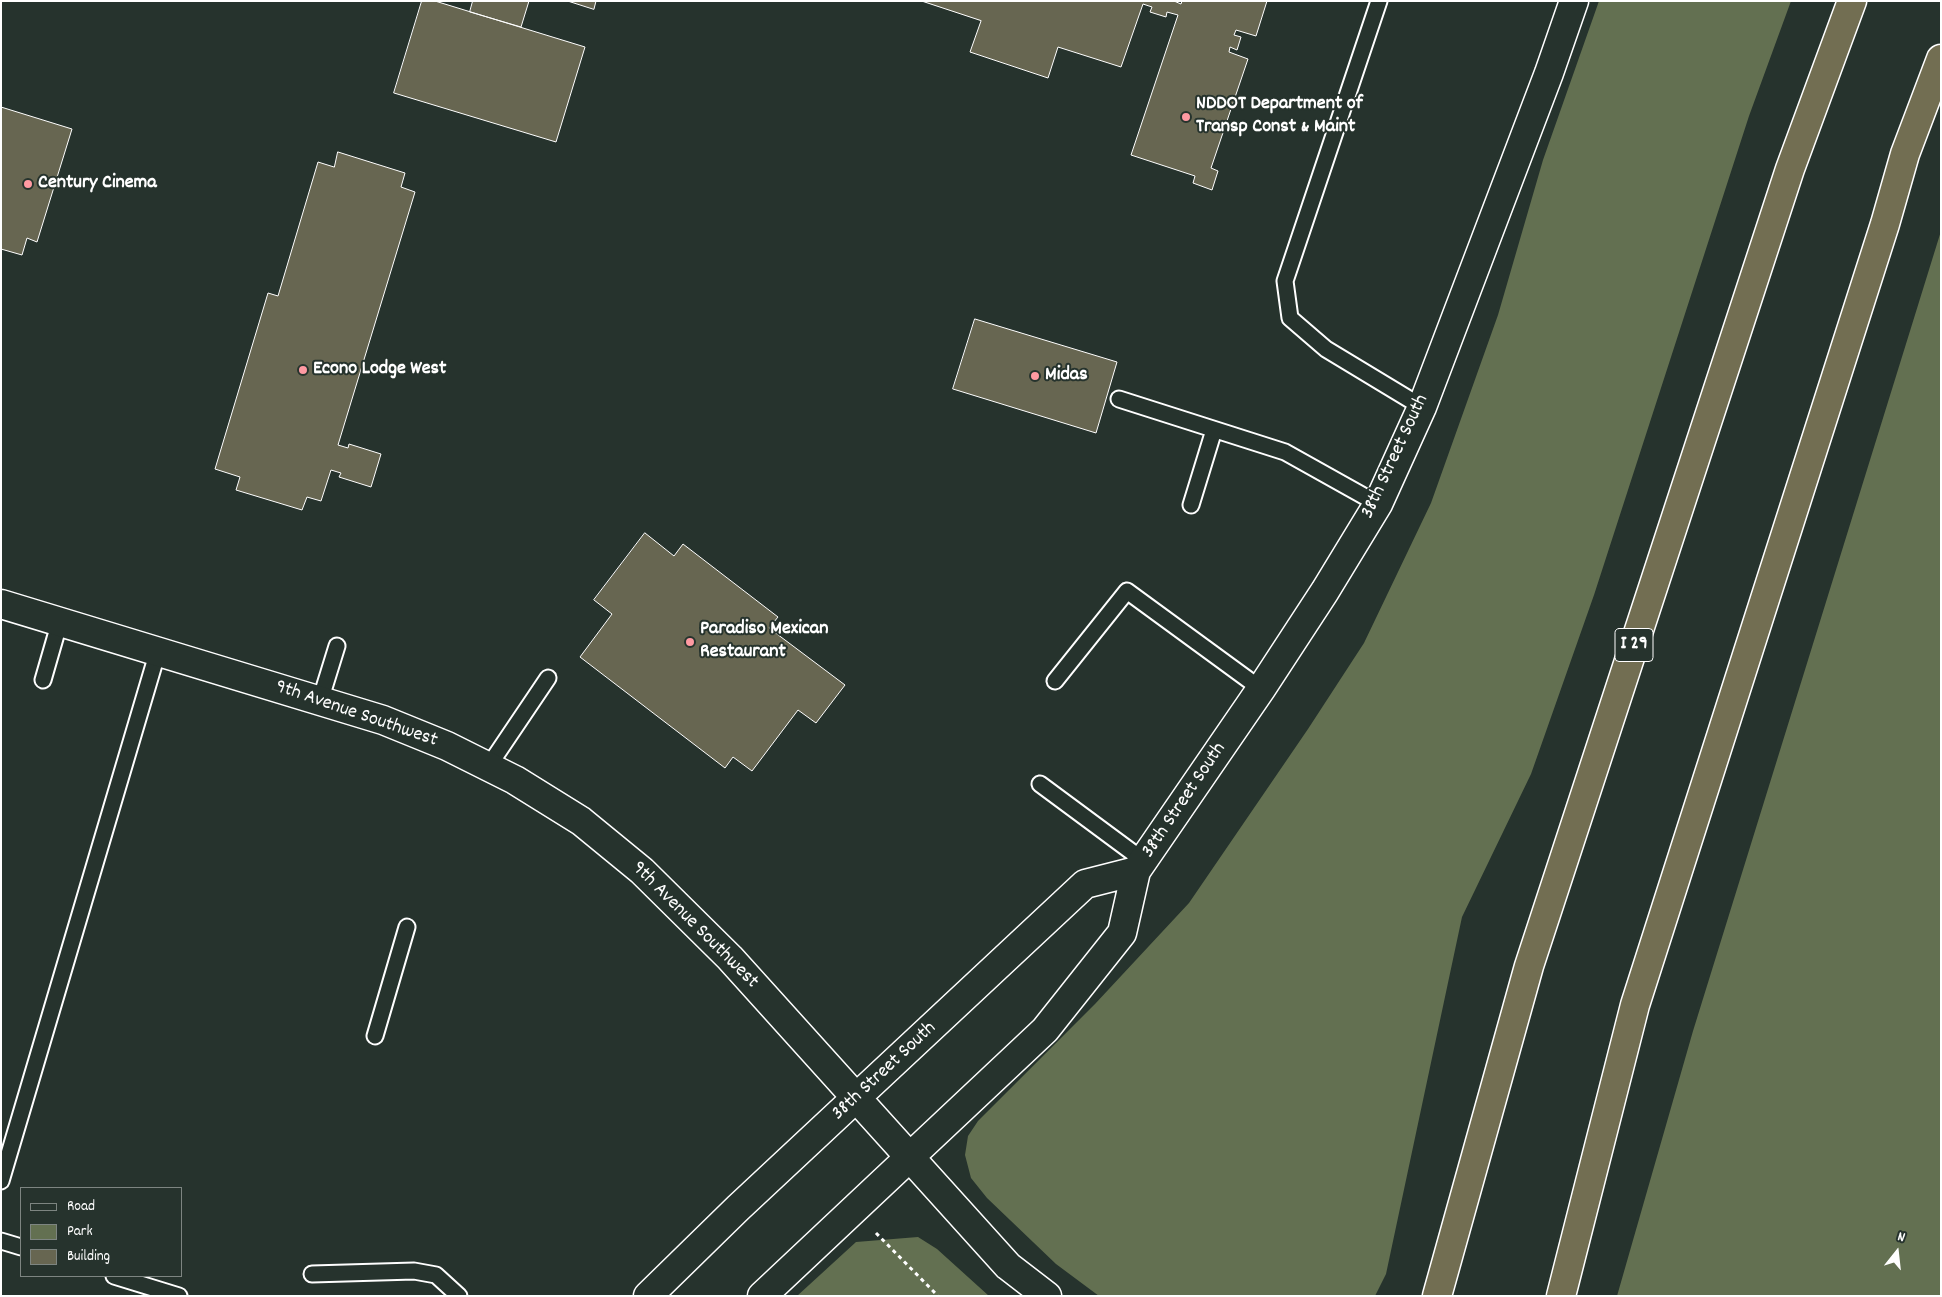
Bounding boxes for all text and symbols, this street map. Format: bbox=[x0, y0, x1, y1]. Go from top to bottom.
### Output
place label: NDDOT Department of Transp Const & Maint bbox=[1196, 93, 1363, 140]
marker: NDDOT Department of Transp Const & Maint bbox=[1180, 111, 1192, 123]
place label: Century Cinema bbox=[38, 172, 157, 196]
marker: Century Cinema bbox=[22, 178, 34, 190]
place label: Econo Lodge West bbox=[313, 358, 446, 382]
marker: Econo Lodge West bbox=[297, 364, 309, 376]
place label: Midas bbox=[1045, 364, 1088, 388]
marker: Midas bbox=[1029, 370, 1041, 382]
street label: 38th Street South bbox=[1357, 391, 1435, 523]
place label: Paradiso Mexican Restaurant bbox=[700, 618, 828, 665]
road number: I 29 bbox=[1615, 628, 1653, 662]
marker: Paradiso Mexican Restaurant bbox=[684, 636, 696, 648]
street label: 9th Avenue Southwest bbox=[272, 676, 440, 754]
street label: 38th Street South bbox=[1138, 739, 1232, 863]
street label: 9th Avenue Southwest bbox=[625, 857, 763, 995]
street label: 38th Street South bbox=[828, 1018, 942, 1126]
legend bbox=[20, 1187, 182, 1277]
text: Road bbox=[67, 1196, 95, 1218]
text: Park bbox=[67, 1221, 93, 1243]
north arrow bbox=[1872, 1227, 1922, 1277]
text: N bbox=[1895, 1227, 1907, 1248]
text: Building bbox=[67, 1246, 110, 1268]

